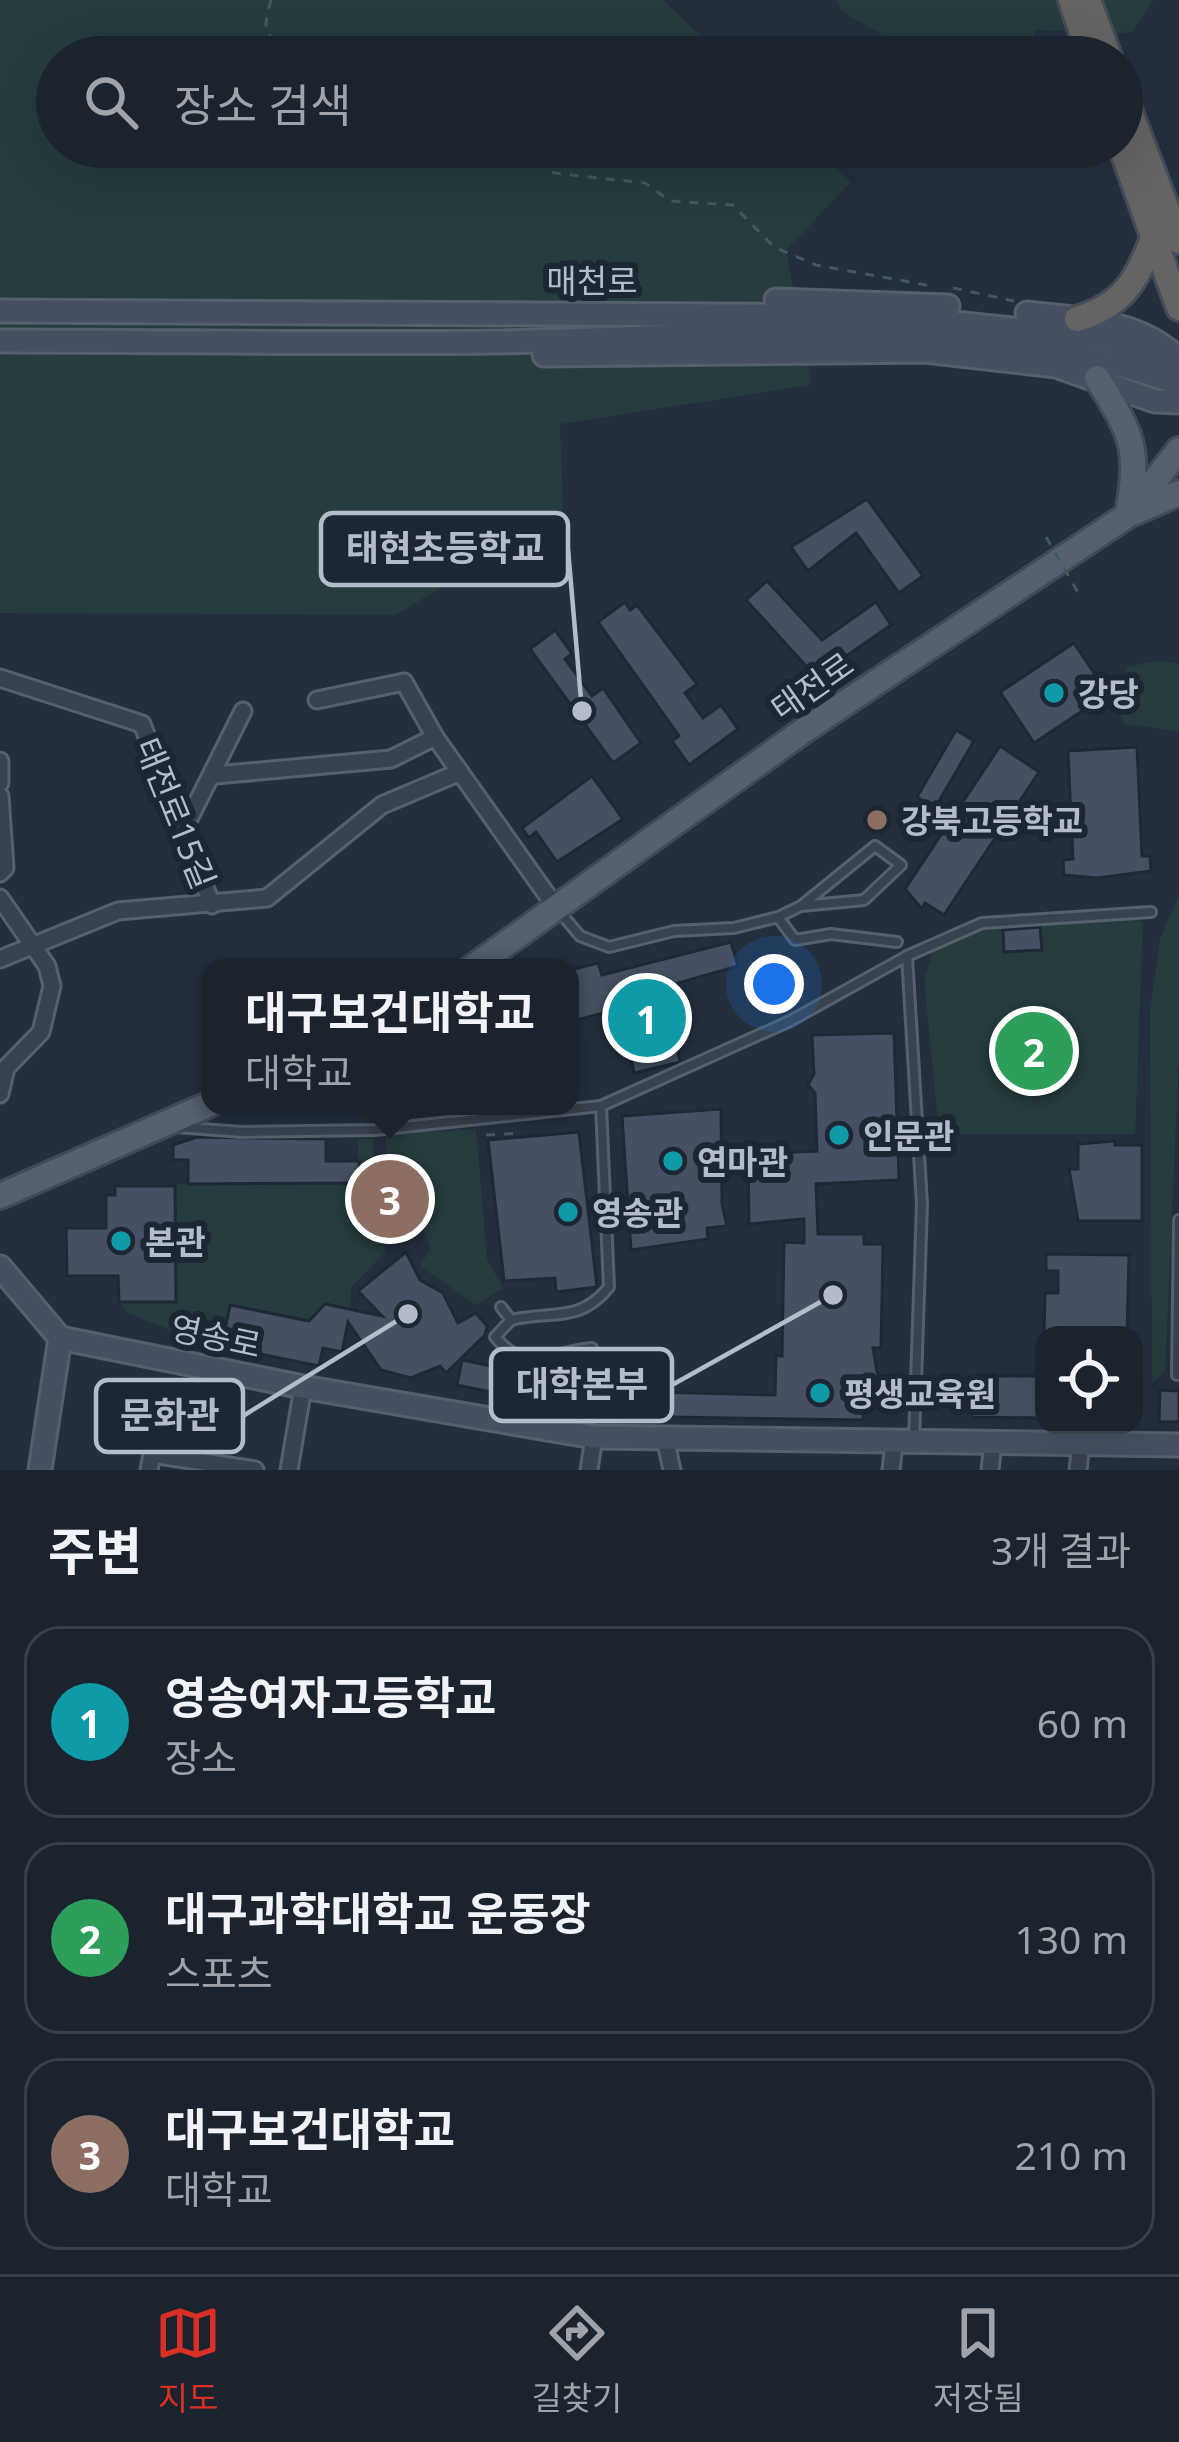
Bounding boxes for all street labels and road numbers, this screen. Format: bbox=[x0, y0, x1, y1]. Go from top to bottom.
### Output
street label: 매천로 bbox=[546, 258, 638, 303]
street label: 태전로 bbox=[762, 641, 862, 731]
street label: 태전로15길 bbox=[125, 731, 227, 895]
street label: 영송로 bbox=[167, 1305, 265, 1367]

